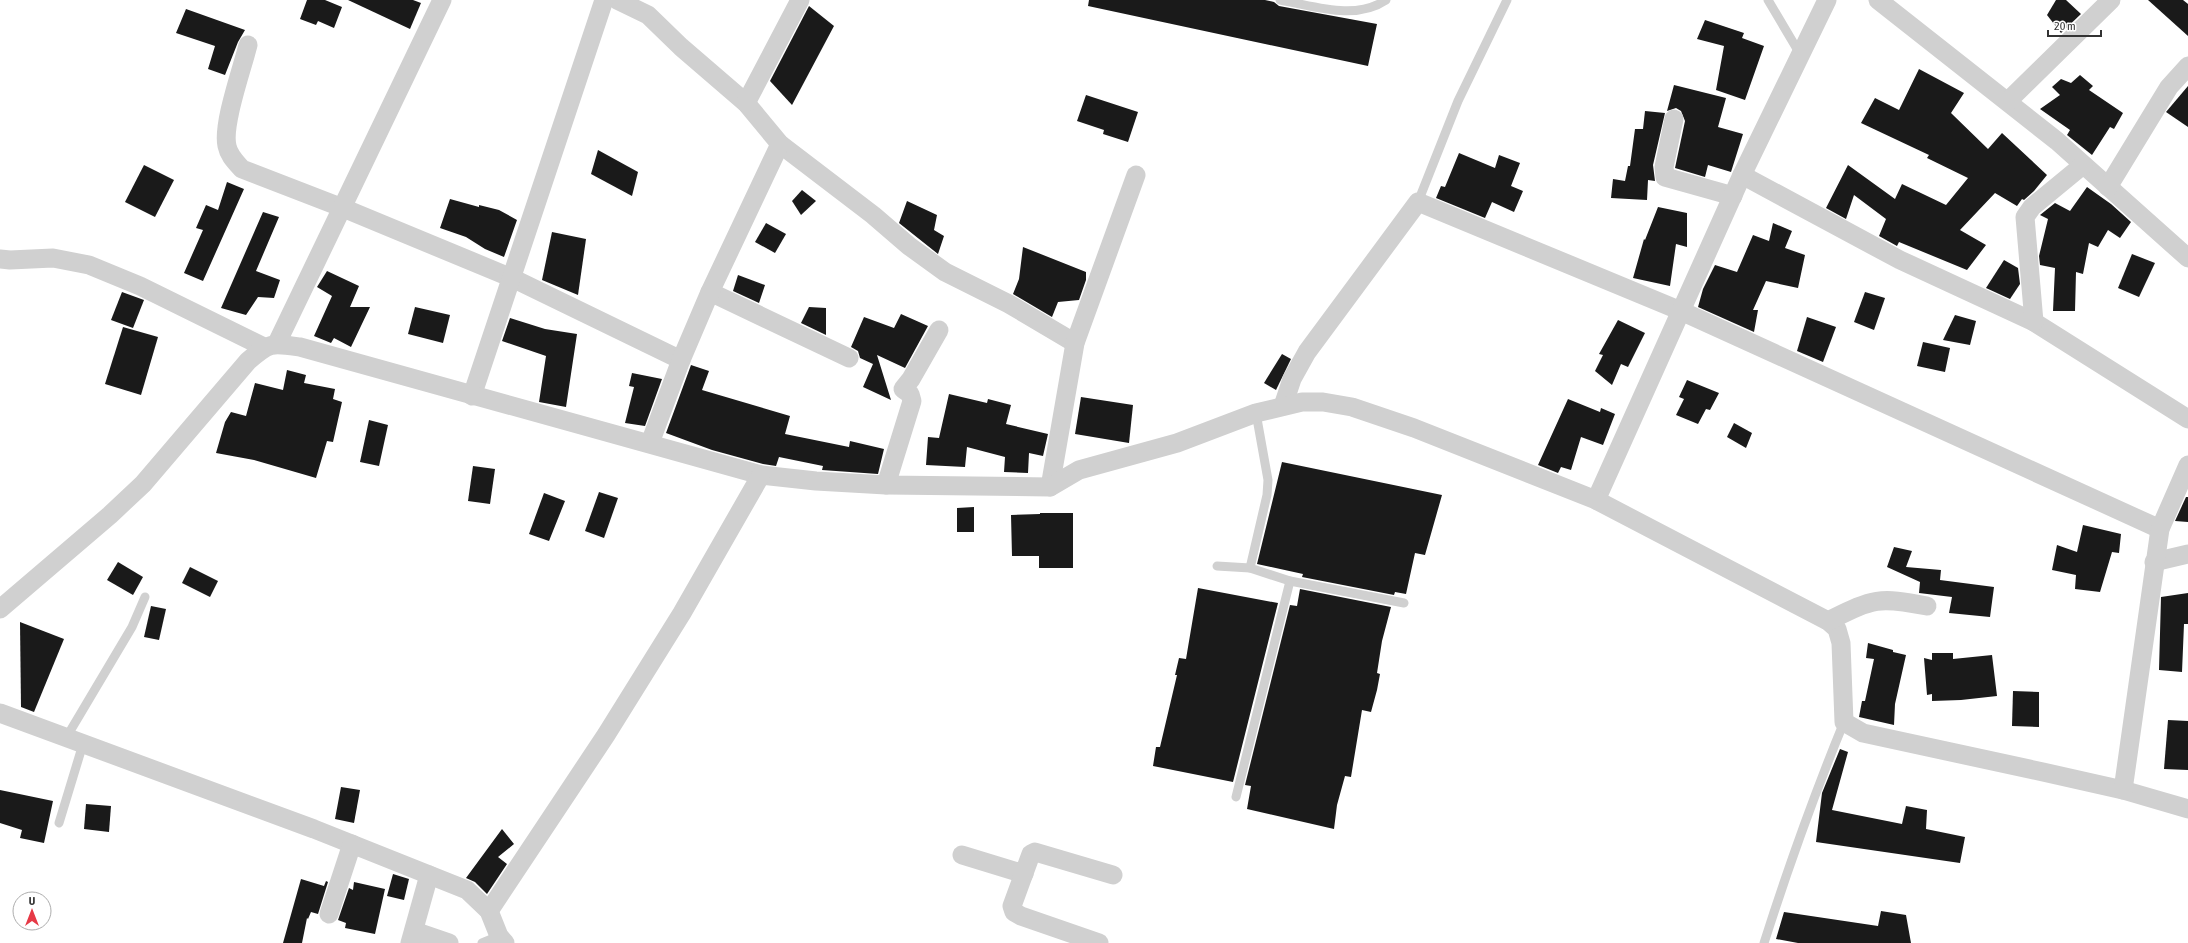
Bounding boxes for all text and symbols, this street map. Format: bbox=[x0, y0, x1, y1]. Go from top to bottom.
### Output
scale bar bbox=[2048, 12, 2101, 38]
text: 20 m bbox=[2054, 19, 2076, 33]
north arrow bbox=[12, 891, 52, 931]
text: U bbox=[29, 895, 35, 907]

